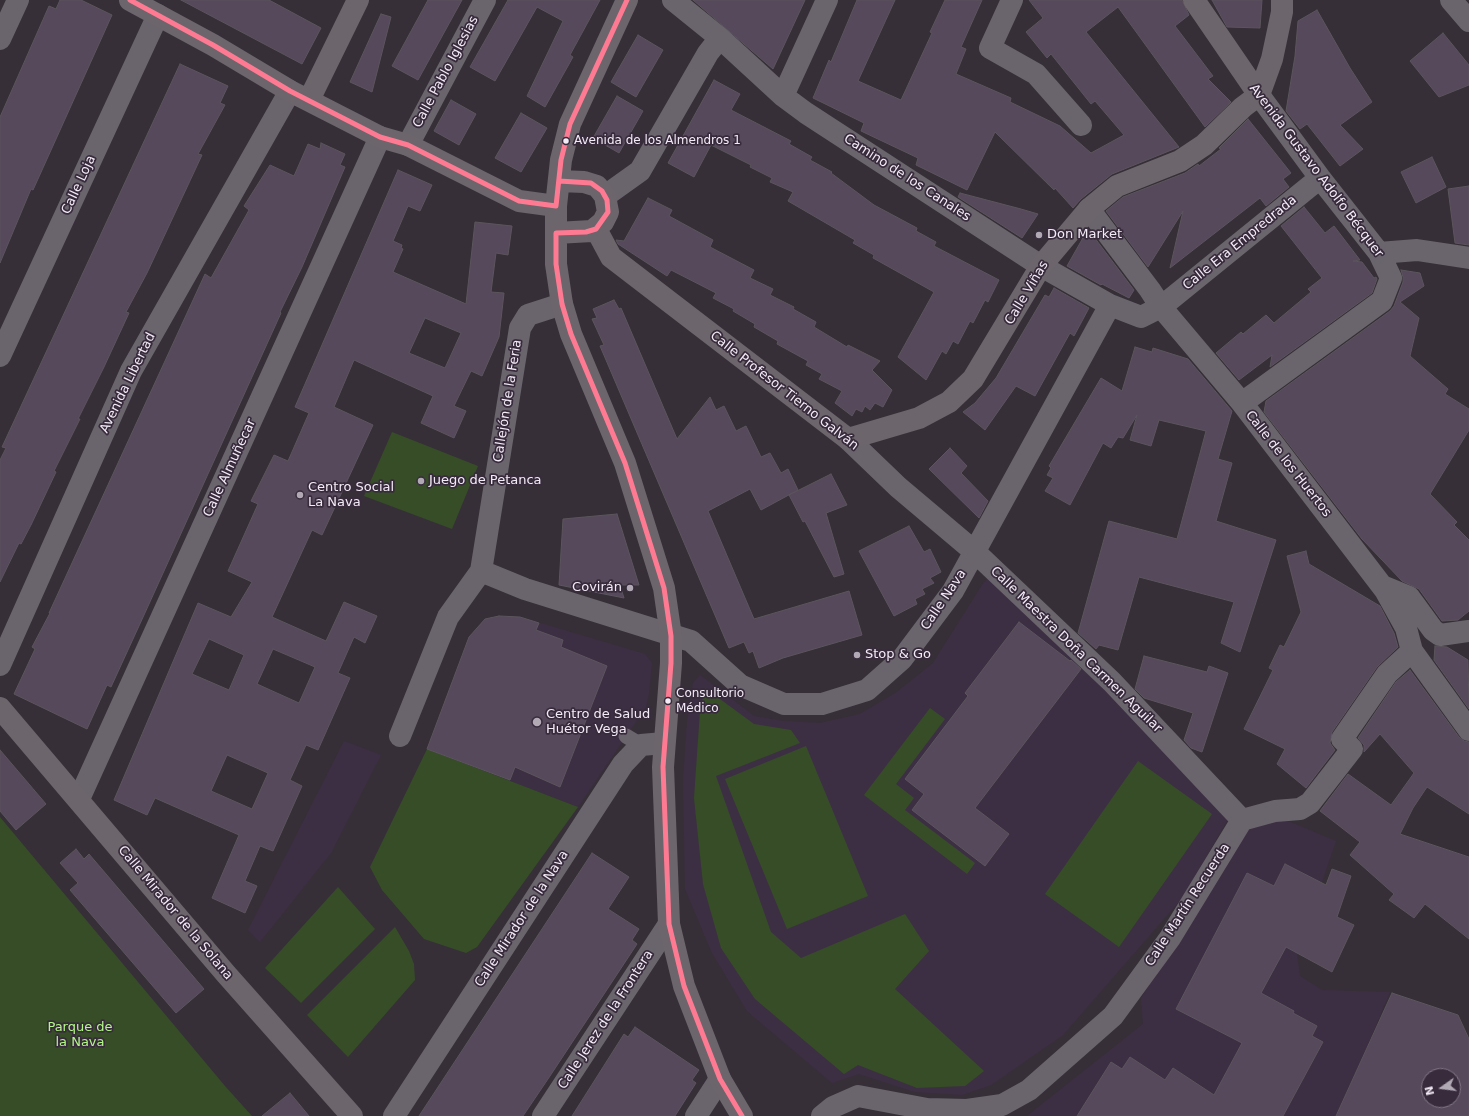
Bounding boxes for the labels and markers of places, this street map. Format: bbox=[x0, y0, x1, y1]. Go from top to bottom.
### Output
place label: Avenida de los Almendros 1 bbox=[574, 134, 741, 148]
marker: Avenida de los Almendros 1 bbox=[561, 136, 571, 146]
place label: Don Market bbox=[1047, 227, 1122, 243]
marker: Don Market bbox=[1034, 230, 1044, 240]
place label: Juego de Petanca bbox=[429, 473, 542, 489]
marker: Juego de Petanca bbox=[416, 476, 426, 486]
place label: Centro Social La Nava bbox=[308, 480, 394, 511]
marker: Centro Social La Nava bbox=[295, 490, 305, 500]
place label: Covirán bbox=[572, 580, 622, 596]
marker: Covirán bbox=[625, 583, 635, 593]
place label: Stop & Go bbox=[865, 647, 931, 663]
marker: Stop & Go bbox=[852, 650, 862, 660]
place label: Consultorio Médico bbox=[676, 687, 744, 715]
marker: Consultorio Médico bbox=[663, 696, 673, 706]
place label: Centro de Salud Huétor Vega bbox=[546, 707, 650, 738]
marker: Centro de Salud Huétor Vega bbox=[531, 716, 543, 728]

